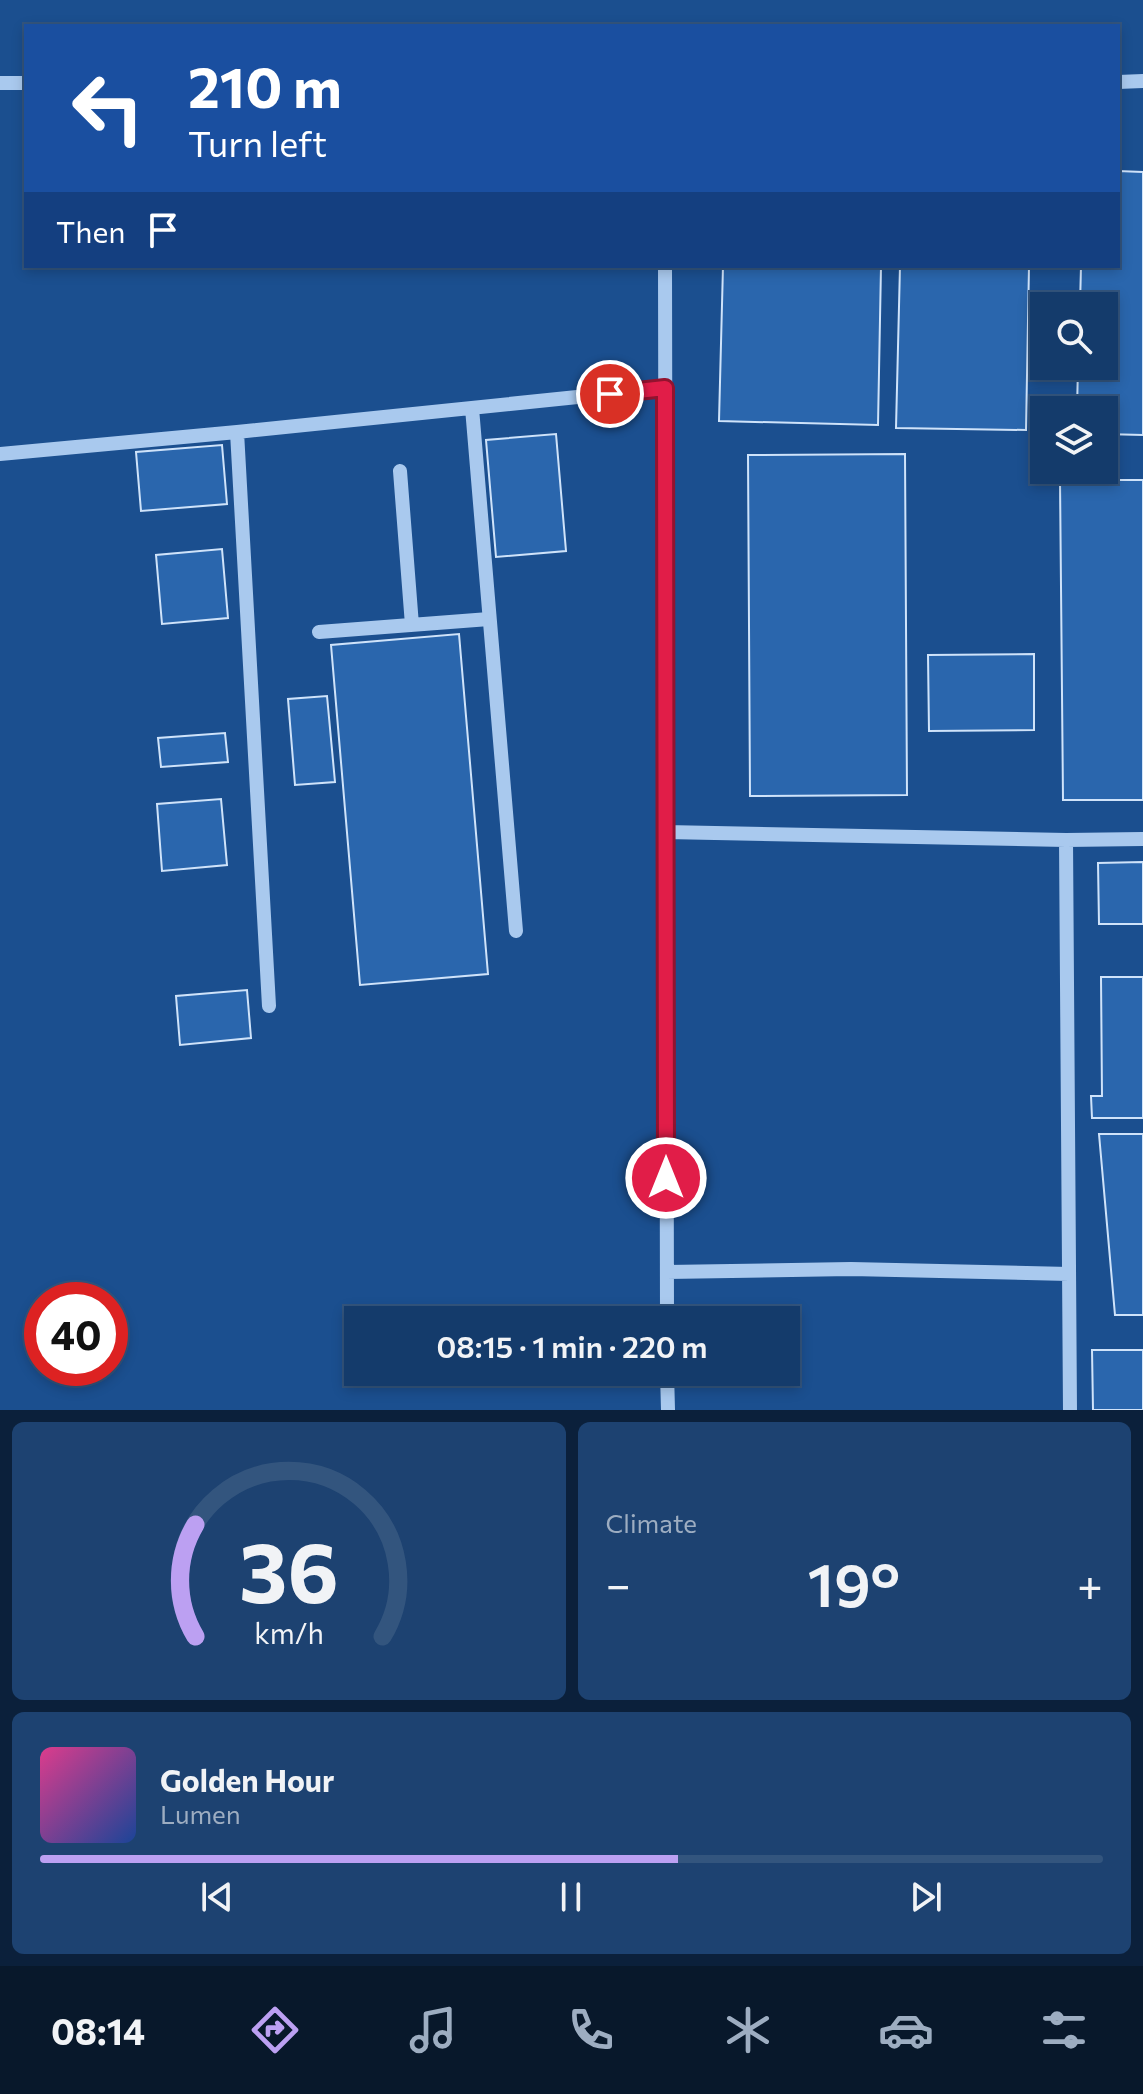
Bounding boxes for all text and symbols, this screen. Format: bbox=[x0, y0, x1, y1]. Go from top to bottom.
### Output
text: 210 m bbox=[188, 51, 342, 120]
icon: left bbox=[56, 56, 160, 160]
text: Turn left bbox=[188, 120, 327, 164]
icon: arrive bbox=[141, 208, 185, 252]
text: Then bbox=[56, 212, 125, 249]
map controls bbox=[1030, 292, 1118, 484]
button: search bbox=[1030, 292, 1118, 380]
pin bbox=[576, 360, 644, 428]
icon: arrive bbox=[588, 372, 632, 416]
button: layers bbox=[1030, 396, 1118, 484]
position arrow bbox=[624, 1136, 708, 1220]
speed limit sign: 40 bbox=[24, 1282, 128, 1386]
text: 08:15 · 1 min · 220 m bbox=[437, 1327, 707, 1364]
text: Climate bbox=[606, 1507, 697, 1538]
text: 36 bbox=[239, 1518, 339, 1620]
text: 19° bbox=[807, 1546, 900, 1619]
text: − bbox=[606, 1556, 631, 1610]
text: + bbox=[1077, 1556, 1103, 1610]
text: km/h bbox=[254, 1615, 324, 1650]
text: Golden Hour bbox=[160, 1761, 334, 1798]
text: Lumen bbox=[160, 1798, 241, 1829]
icon: previous bbox=[195, 1875, 239, 1919]
icon: pause bbox=[549, 1875, 593, 1919]
icon: next bbox=[904, 1875, 948, 1919]
icon: directions bbox=[247, 2002, 303, 2058]
icon: music bbox=[405, 2002, 461, 2058]
icon: phone bbox=[563, 2002, 619, 2058]
icon: climate bbox=[720, 2002, 776, 2058]
icon: car bbox=[878, 2002, 934, 2058]
icon: filters bbox=[1036, 2002, 1092, 2058]
text: 08:14 bbox=[51, 2008, 145, 2052]

